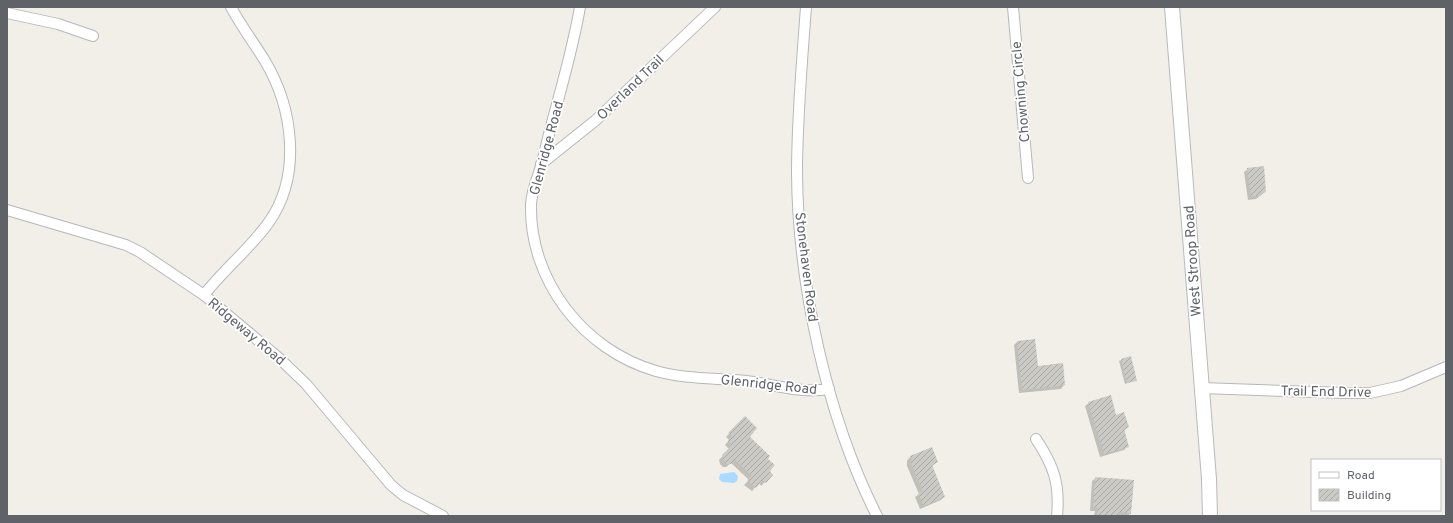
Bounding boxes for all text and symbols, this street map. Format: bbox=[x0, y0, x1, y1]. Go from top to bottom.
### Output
street label: Chowning Circle bbox=[1009, 41, 1034, 143]
street label: Overland Trail bbox=[594, 52, 668, 124]
street label: Glenridge Road bbox=[527, 99, 568, 197]
street label: West Stroop Road bbox=[1181, 205, 1206, 317]
street label: Stonehaven Road bbox=[790, 211, 821, 323]
street label: Ridgeway Road bbox=[204, 295, 288, 370]
street label: Glenridge Road bbox=[720, 372, 818, 399]
street label: Trail End Drive bbox=[1280, 383, 1371, 402]
legend bbox=[1311, 459, 1441, 511]
text: Road bbox=[1347, 468, 1375, 484]
text: Building bbox=[1347, 488, 1391, 504]

